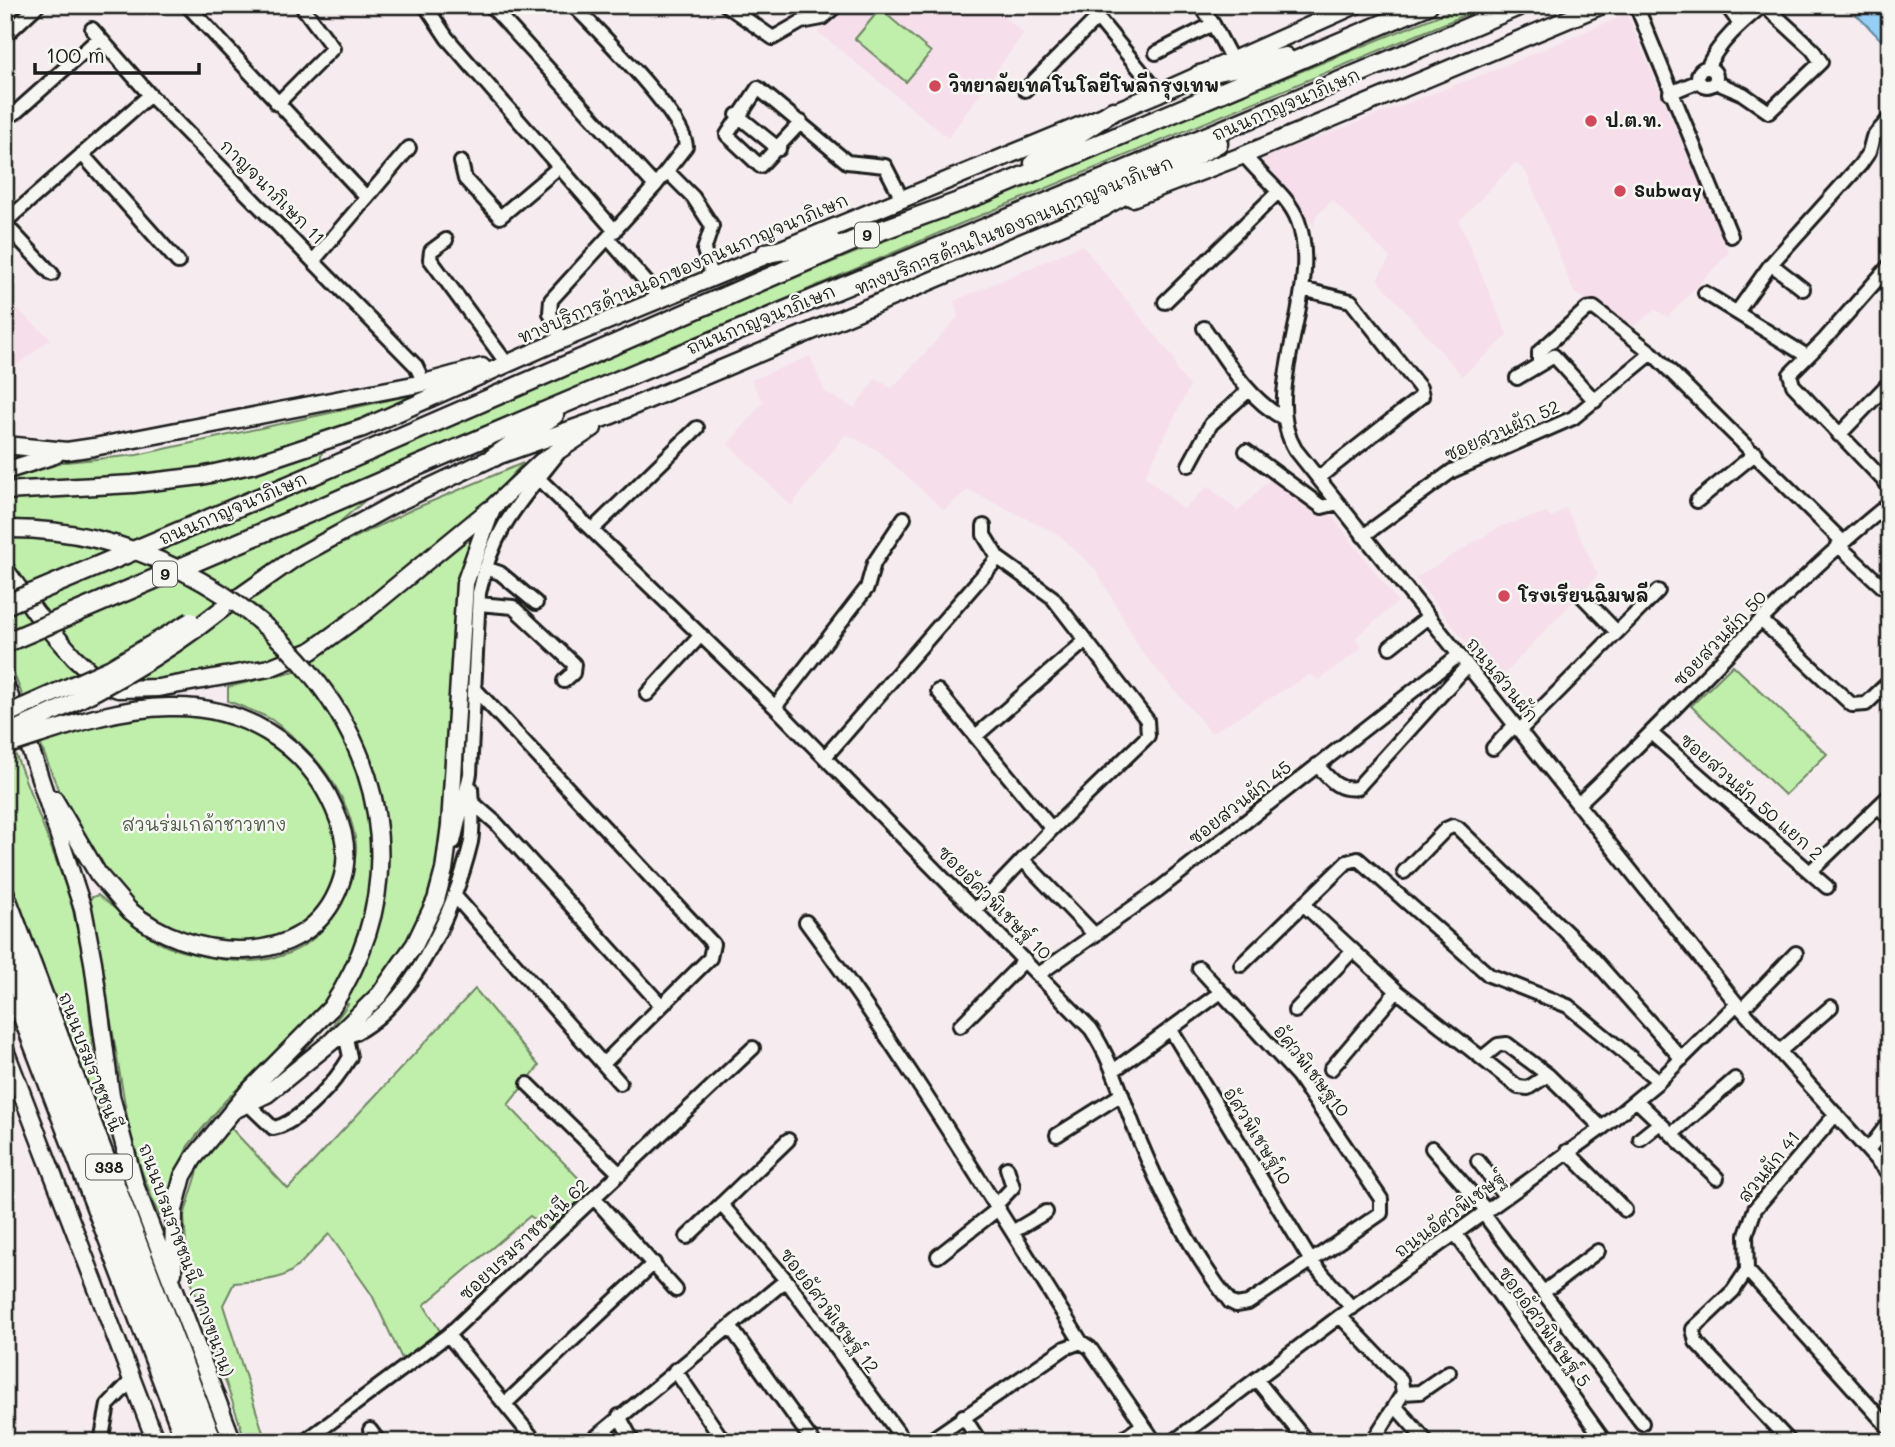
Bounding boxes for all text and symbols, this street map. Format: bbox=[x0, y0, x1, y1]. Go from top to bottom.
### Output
scale bar bbox=[35, 32, 200, 76]
text: 100 m bbox=[46, 41, 105, 68]
street label: ถนนกาญจนาภิเษก bbox=[1208, 62, 1363, 146]
place label: วิทยาลัยเทคโนโลยีโพลีกรุงเทพ bbox=[948, 71, 1219, 100]
marker: วิทยาลัยเทคโนโลยีโพลีกรุงเทพ bbox=[927, 78, 943, 94]
place label: ป.ต.ท. bbox=[1605, 108, 1662, 132]
marker: ป.ต.ท. bbox=[1583, 113, 1599, 129]
street label: กาญจนาภิเษก 11 bbox=[215, 133, 331, 249]
street label: ทางบริการด้านในของถนนกาญจนาภิเษก bbox=[851, 150, 1176, 300]
place label: Subway bbox=[1634, 178, 1702, 202]
marker: Subway bbox=[1612, 183, 1628, 199]
street label: ทางบริการด้านนอกของถนนกาญจนาภิเษก bbox=[514, 189, 852, 349]
road number: 9 bbox=[855, 222, 879, 247]
street label: ถนนกาญจนาภิเษก bbox=[683, 280, 839, 360]
street label: ซอยสวนผัก 52 bbox=[1440, 394, 1563, 466]
street label: ถนนกาญจนาภิเษก bbox=[155, 466, 310, 550]
road number: 9 bbox=[153, 562, 177, 586]
place label: โรงเรียนฉิมพลี bbox=[1517, 581, 1648, 607]
street label: ซอยสวนผัก 50 bbox=[1667, 585, 1771, 692]
marker: โรงเรียนฉิมพลี bbox=[1496, 588, 1512, 604]
street label: ถนนสวนผัก bbox=[1461, 632, 1544, 727]
street label: ซอยสวนผัก 50 แยก 2 bbox=[1675, 727, 1828, 865]
street label: ซอยสวนผัก 45 bbox=[1183, 754, 1296, 850]
park label: สวนร่มเกล้าชาวทาง bbox=[122, 812, 286, 836]
street label: ซอยอัศวพิเชษฐ์ 10 bbox=[932, 840, 1057, 965]
street label: ถนนบรมราชชนนี bbox=[53, 988, 129, 1135]
street label: อัศวพิเชษฐ10 bbox=[1267, 1019, 1355, 1122]
street label: อัศวพิเชษฐ์10 bbox=[1217, 1082, 1297, 1189]
street label: สวนผัก 41 bbox=[1732, 1125, 1805, 1208]
street label: ถนนบรมราชชนนี (ทางขนาน) bbox=[134, 1140, 240, 1380]
road number: 338 bbox=[86, 1154, 132, 1180]
street label: ถนนอัศวพิเชษฐ์ bbox=[1389, 1166, 1511, 1264]
street label: ซอยบรมราชชนนี 62 bbox=[453, 1173, 593, 1306]
street label: ซอยอัศวพิเชษฐ์ 12 bbox=[774, 1243, 885, 1378]
street label: ซอยอัศวพิเชษฐ์ 5 bbox=[1492, 1261, 1597, 1392]

